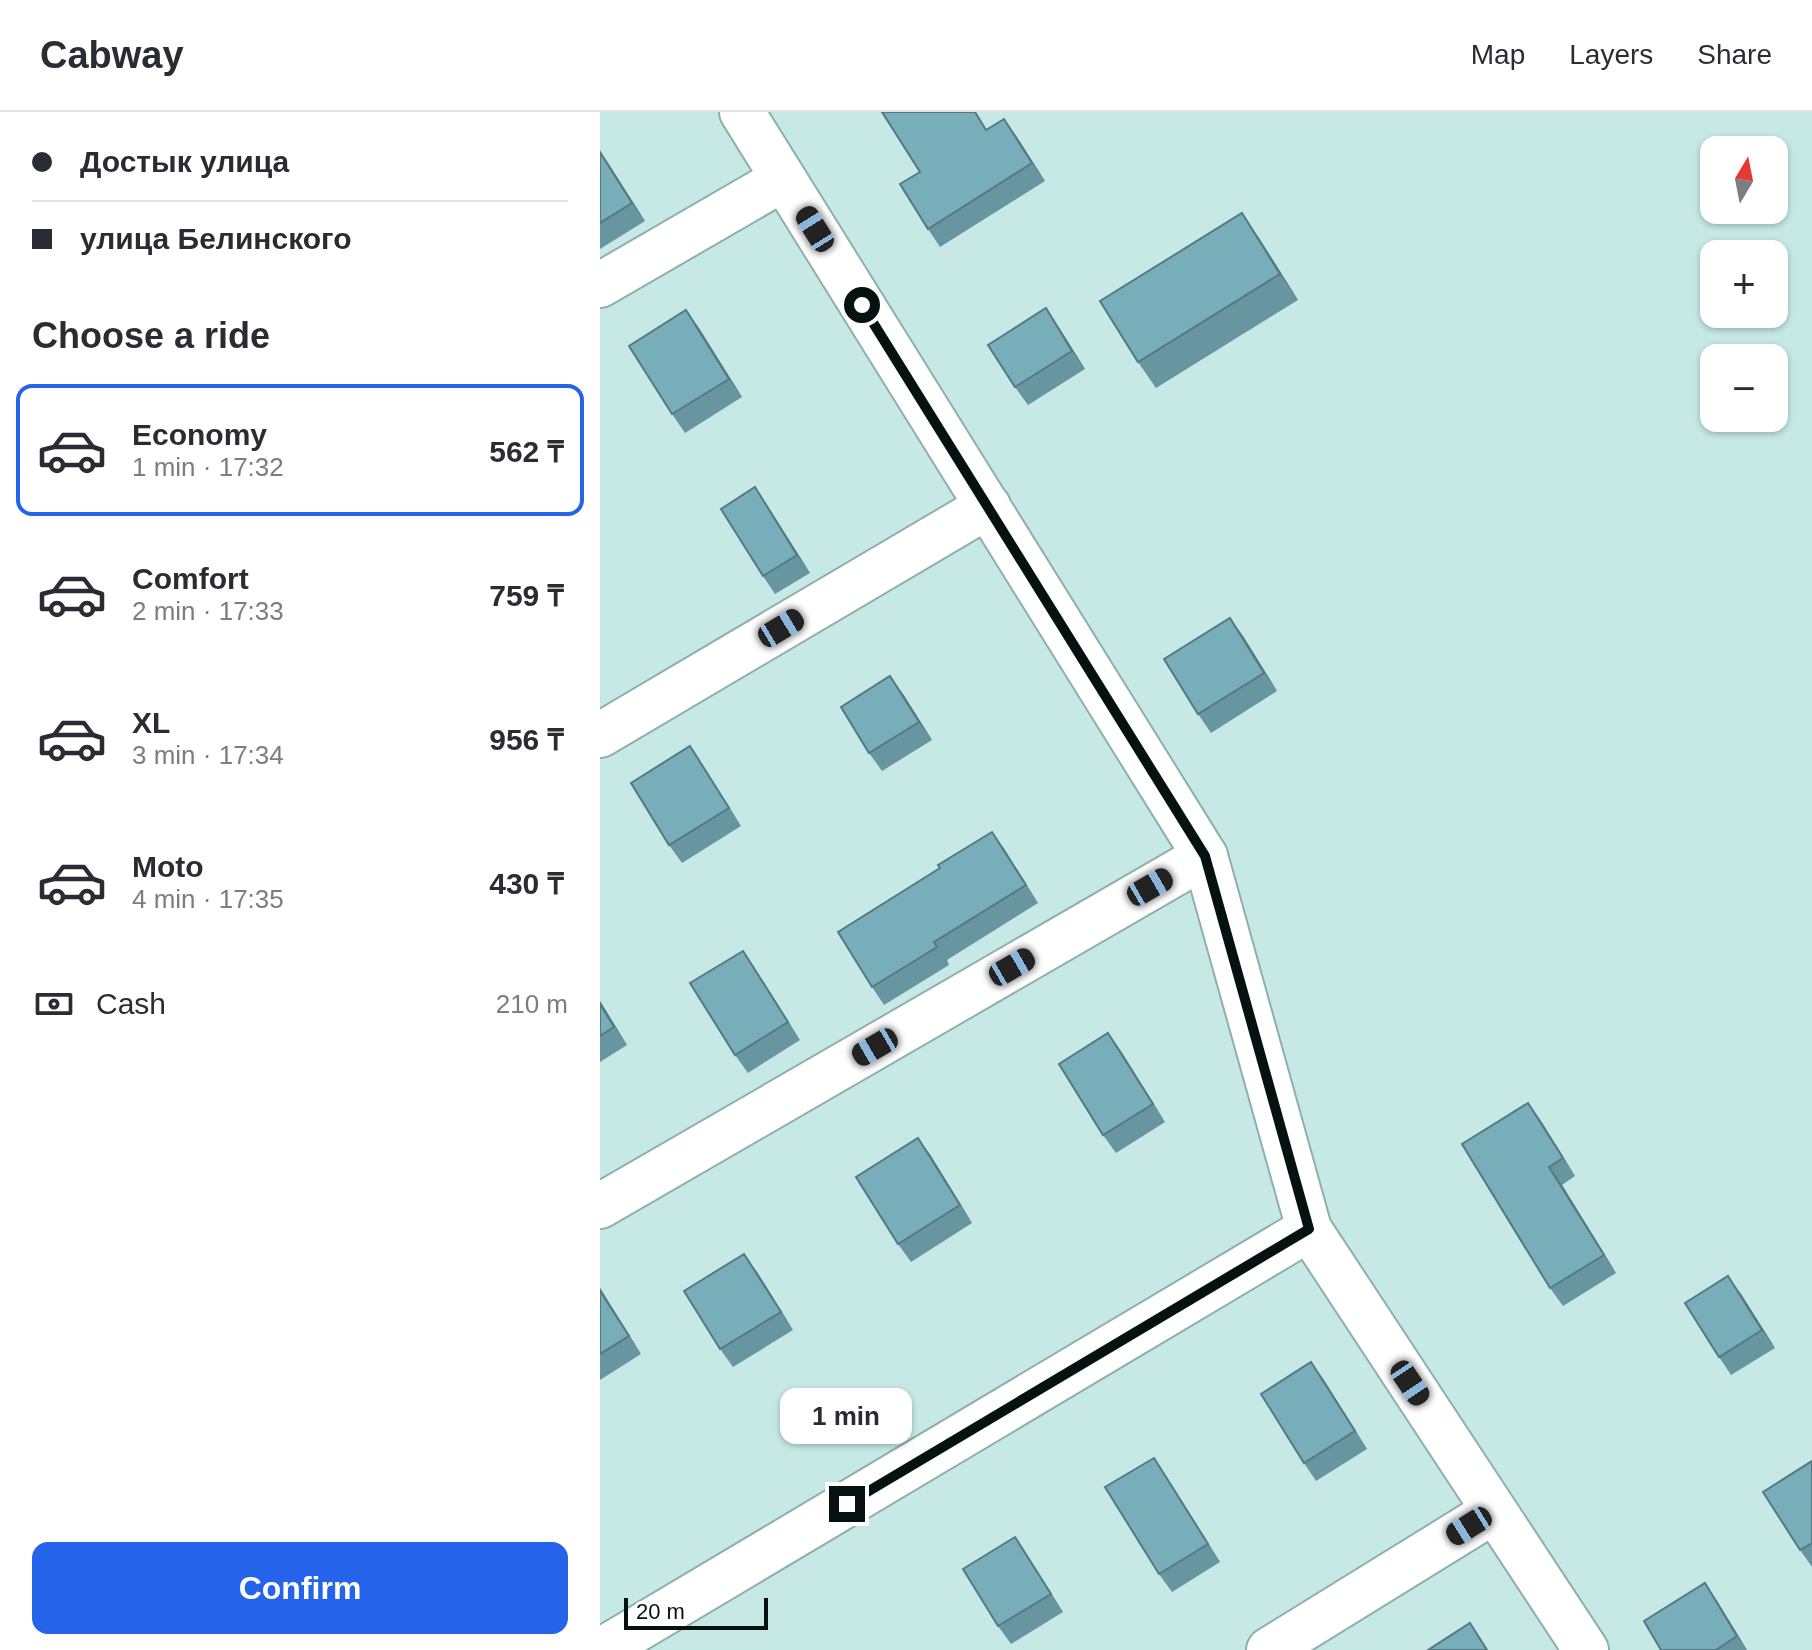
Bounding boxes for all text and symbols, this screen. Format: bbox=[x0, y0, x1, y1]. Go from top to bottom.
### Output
text: Cabway bbox=[40, 34, 184, 76]
text: Map bbox=[1471, 39, 1525, 70]
text: Layers bbox=[1569, 39, 1653, 70]
text: Share bbox=[1697, 39, 1772, 70]
north arrow bbox=[1700, 136, 1788, 224]
map controls bbox=[1700, 136, 1788, 432]
text: Достык улица bbox=[80, 145, 289, 178]
car bbox=[792, 202, 838, 256]
text: улица Белинского bbox=[80, 222, 352, 255]
button: + bbox=[1700, 240, 1788, 328]
route start bbox=[844, 287, 880, 323]
text: Choose a ride bbox=[32, 315, 270, 356]
button: − bbox=[1700, 344, 1788, 432]
icon: car bbox=[36, 414, 108, 486]
text: Economy bbox=[132, 418, 267, 451]
text: 562 ₸ bbox=[489, 435, 564, 468]
text: 1 min · 17:32 bbox=[132, 452, 284, 482]
icon: car bbox=[36, 558, 108, 630]
text: Comfort bbox=[132, 562, 249, 595]
text: 759 ₸ bbox=[489, 579, 564, 612]
text: 2 min · 17:33 bbox=[132, 596, 284, 626]
car bbox=[754, 605, 808, 651]
icon: car bbox=[36, 702, 108, 774]
text: XL bbox=[132, 706, 170, 739]
text: 956 ₸ bbox=[489, 723, 564, 756]
text: 3 min · 17:34 bbox=[132, 740, 284, 770]
icon: car bbox=[36, 846, 108, 918]
text: Moto bbox=[132, 850, 204, 883]
car bbox=[1123, 865, 1177, 909]
text: 430 ₸ bbox=[489, 867, 564, 900]
text: 4 min · 17:35 bbox=[132, 884, 284, 914]
car bbox=[985, 945, 1039, 989]
icon: cash bbox=[32, 982, 76, 1026]
text: Cash bbox=[96, 987, 166, 1020]
text: 210 m bbox=[496, 989, 568, 1019]
car bbox=[848, 1025, 902, 1069]
car bbox=[1387, 1356, 1433, 1410]
callout: 1 min bbox=[781, 1388, 913, 1444]
text: 1 min bbox=[812, 1401, 880, 1431]
route end bbox=[829, 1486, 865, 1522]
car bbox=[1442, 1503, 1496, 1549]
button: Confirm bbox=[32, 1542, 568, 1634]
scale bar bbox=[624, 1594, 768, 1630]
text: 20 m bbox=[636, 1599, 685, 1624]

